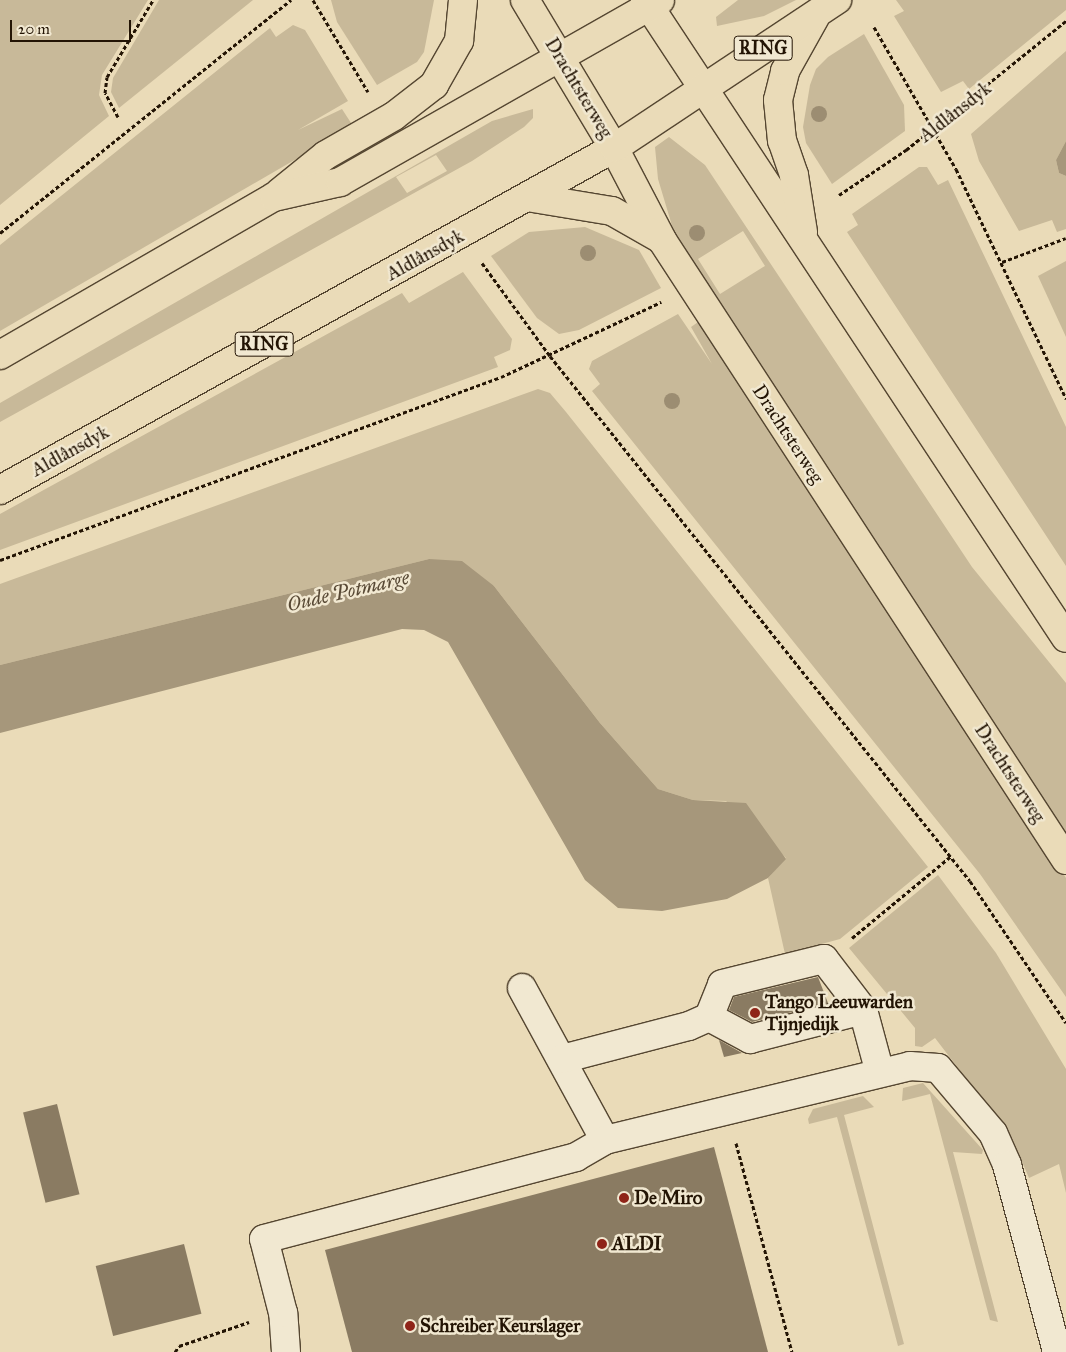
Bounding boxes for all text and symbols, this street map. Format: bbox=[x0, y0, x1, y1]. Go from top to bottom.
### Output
scale bar bbox=[12, 10, 134, 42]
text: 20 m bbox=[18, 20, 50, 38]
road number: RING bbox=[733, 32, 793, 64]
street label: Drachtsterweg bbox=[540, 34, 618, 142]
street label: Aldlânsdyk bbox=[915, 77, 995, 147]
street label: Aldlânsdyk bbox=[382, 224, 468, 286]
road number: RING bbox=[234, 328, 294, 359]
street label: Drachtsterweg bbox=[748, 380, 828, 488]
street label: Aldlânsdyk bbox=[27, 420, 113, 482]
water label: Oude Potmarge bbox=[285, 565, 411, 617]
street label: Drachtsterweg bbox=[970, 719, 1050, 827]
place label: Tango Leeuwarden Tijnjedijk bbox=[765, 991, 913, 1035]
marker: Tango Leeuwarden Tijnjedijk bbox=[749, 1007, 761, 1019]
place label: De Miro bbox=[634, 1187, 703, 1209]
marker: De Miro bbox=[618, 1192, 630, 1204]
place label: ALDI bbox=[612, 1233, 662, 1255]
marker: ALDI bbox=[596, 1238, 608, 1250]
place label: Schreiber Keurslager bbox=[420, 1315, 580, 1337]
marker: Schreiber Keurslager bbox=[404, 1320, 416, 1332]

